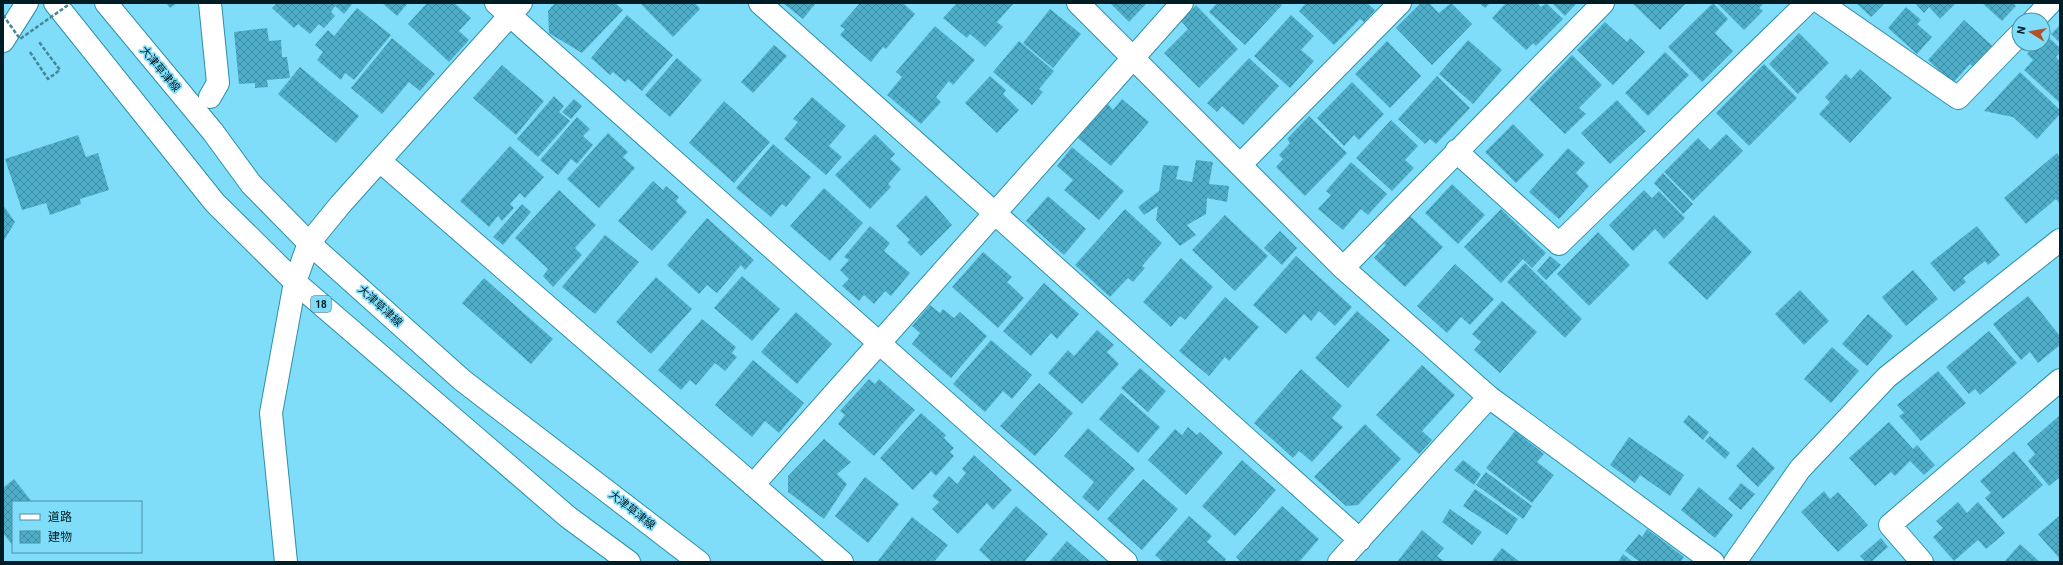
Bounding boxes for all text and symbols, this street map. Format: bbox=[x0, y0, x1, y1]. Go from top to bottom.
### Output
north arrow bbox=[2011, 12, 2051, 52]
text: N bbox=[2015, 25, 2029, 35]
street label: 大津草津線 bbox=[137, 44, 183, 94]
street label: 大津草津線 bbox=[355, 283, 405, 329]
road number: 18 bbox=[311, 296, 331, 312]
street label: 大津草津線 bbox=[606, 488, 658, 532]
legend bbox=[12, 501, 142, 553]
text: 道路 bbox=[48, 510, 72, 524]
text: 建物 bbox=[48, 530, 72, 544]

